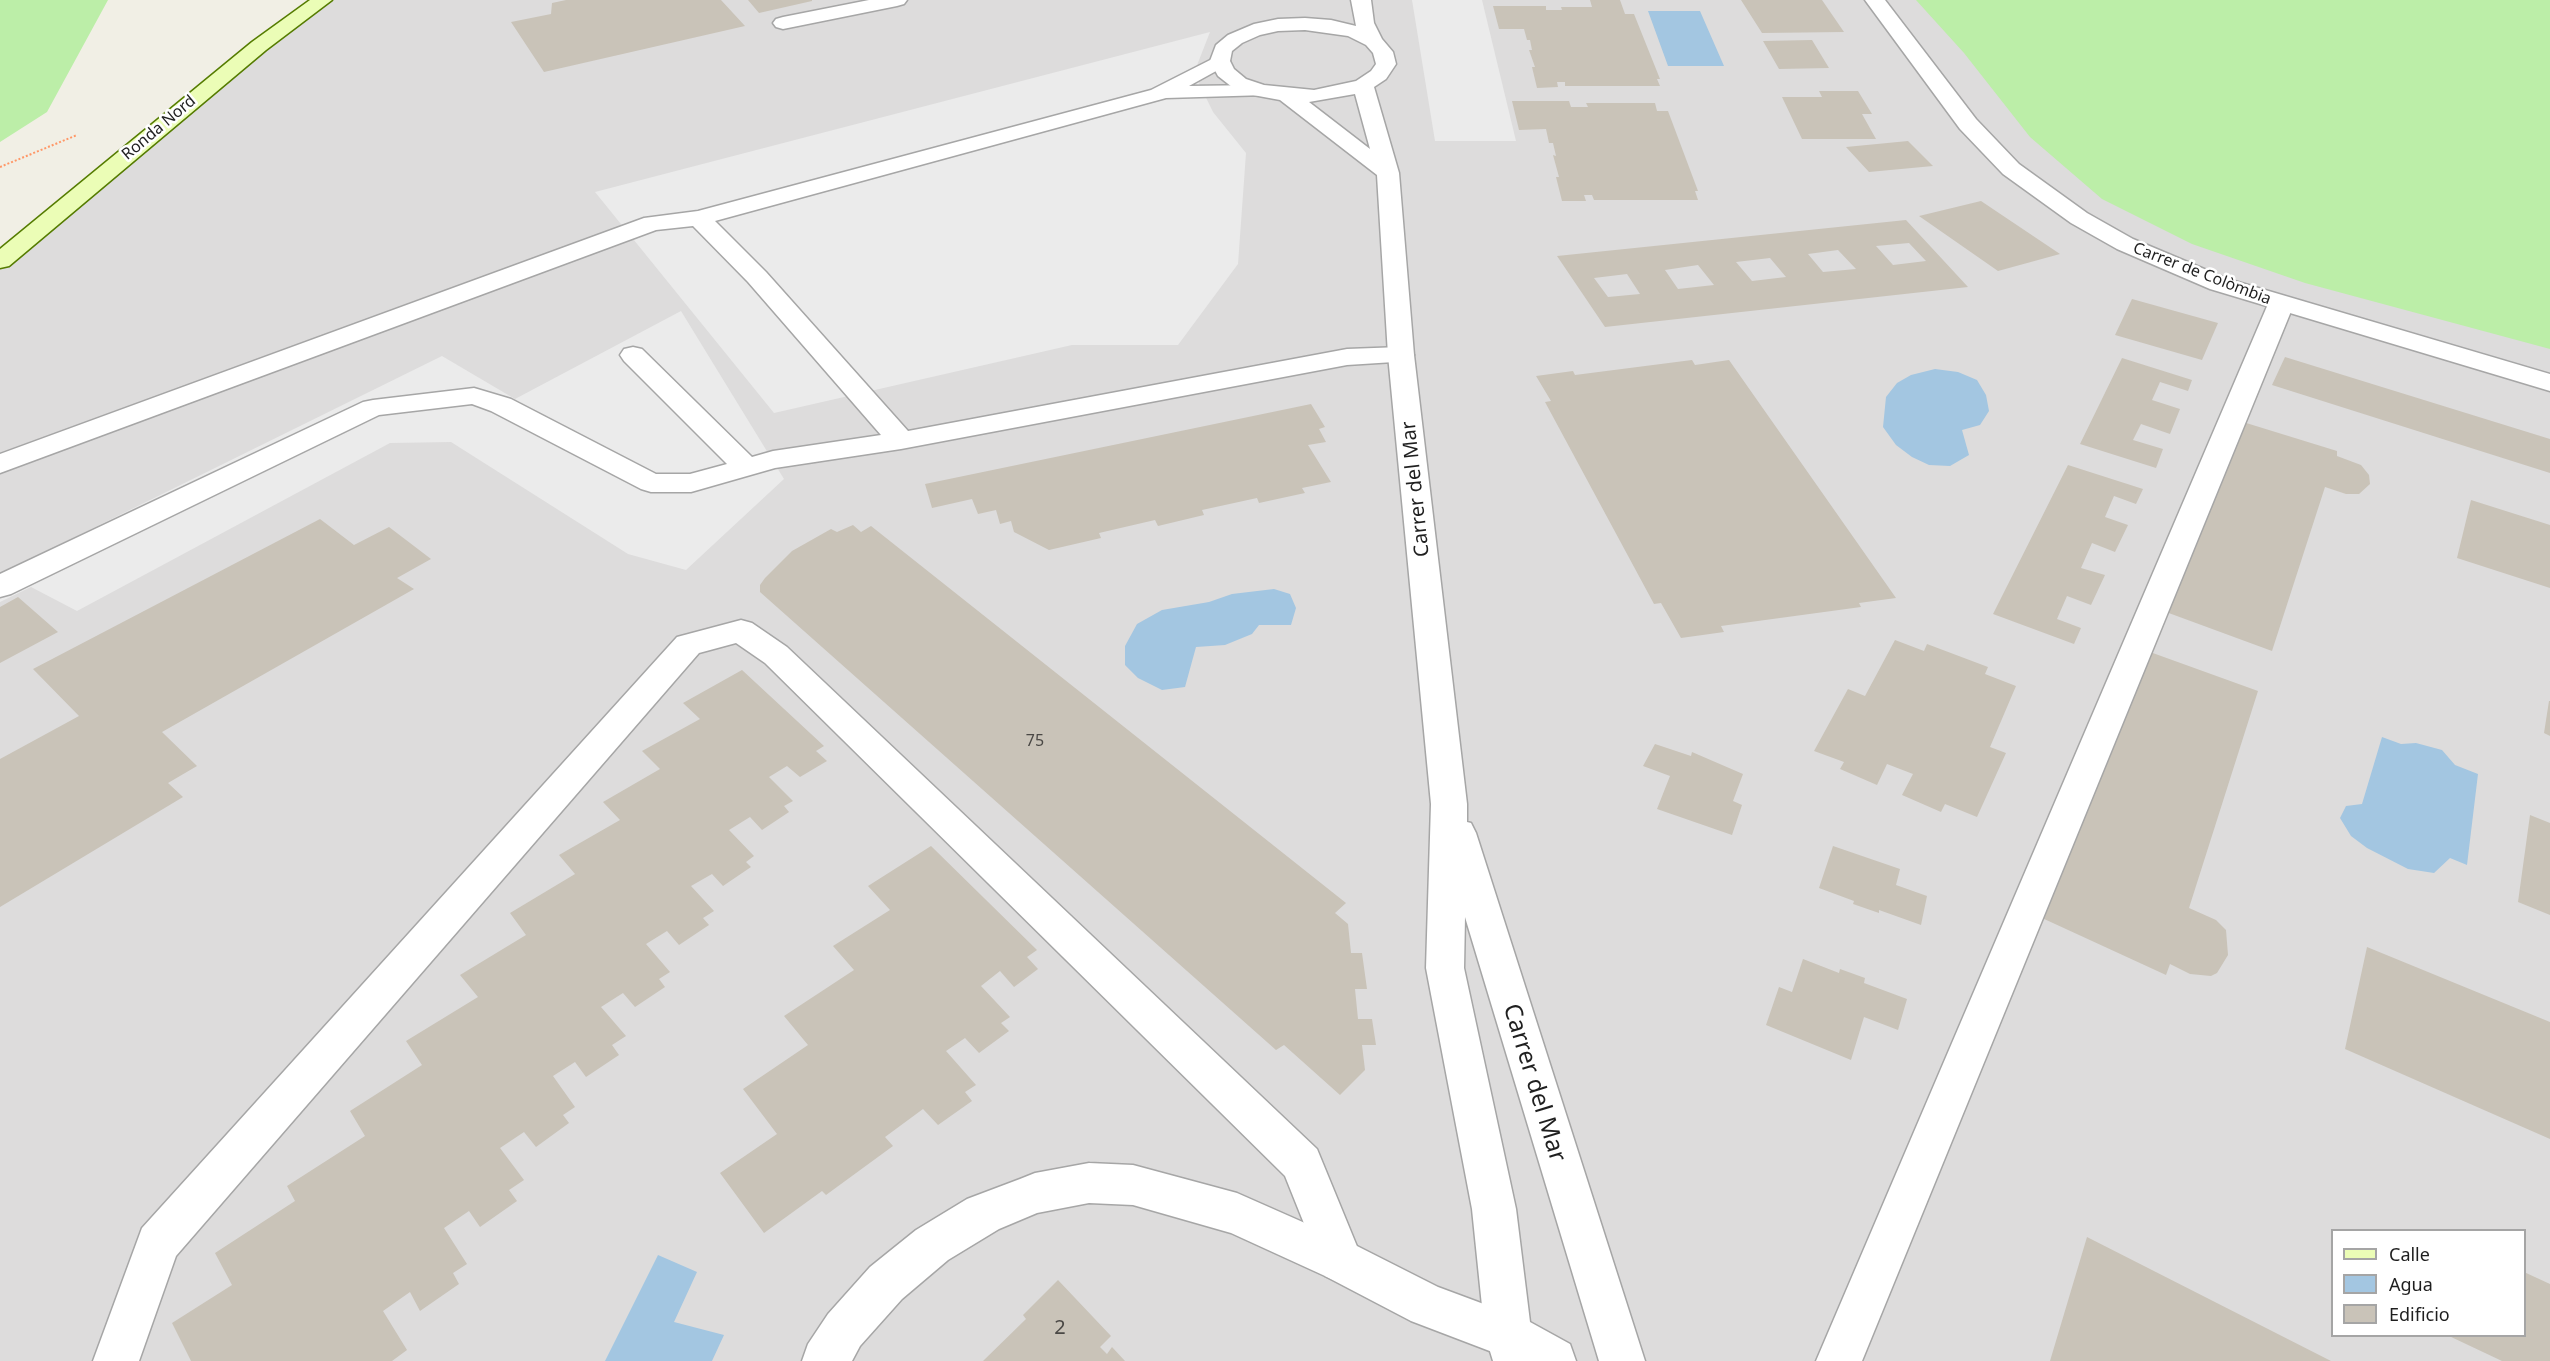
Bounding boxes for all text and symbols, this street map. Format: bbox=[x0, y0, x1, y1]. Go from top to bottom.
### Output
street label: Ronda Nord bbox=[118, 92, 200, 164]
street label: Carrer de Colòmbia bbox=[2130, 239, 2274, 309]
street label: Carrer del Mar bbox=[1397, 420, 1435, 558]
house number: 75 bbox=[1026, 731, 1044, 751]
street label: Carrer del Mar bbox=[1496, 1001, 1572, 1165]
legend bbox=[2331, 1229, 2526, 1337]
text: Calle bbox=[2389, 1242, 2430, 1266]
text: Agua bbox=[2389, 1272, 2433, 1296]
text: Edificio bbox=[2389, 1302, 2450, 1326]
house number: 2 bbox=[1054, 1316, 1066, 1340]

